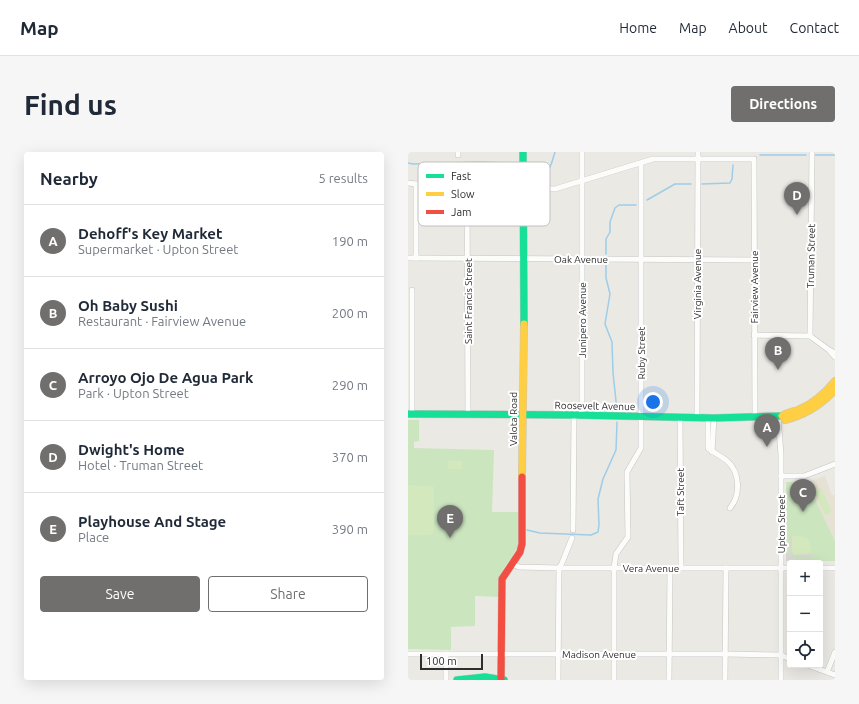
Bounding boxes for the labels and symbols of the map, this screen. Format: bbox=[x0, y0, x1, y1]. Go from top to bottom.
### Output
legend bbox=[418, 162, 550, 226]
text: Fast bbox=[451, 170, 472, 182]
pin: D bbox=[784, 182, 810, 215]
text: Slow bbox=[451, 188, 475, 200]
text: Jam bbox=[451, 206, 472, 218]
street label: Truman Street bbox=[805, 224, 817, 288]
street label: Virginia Avenue bbox=[692, 249, 703, 319]
street label: Fairview Avenue bbox=[749, 250, 760, 324]
street label: Oak Avenue bbox=[554, 254, 608, 265]
street label: Saint Francis Street bbox=[463, 258, 474, 344]
street label: Junipero Avenue bbox=[577, 282, 588, 358]
street label: Ruby Street bbox=[636, 327, 647, 379]
pin: B bbox=[765, 337, 791, 370]
street label: Valota Road bbox=[508, 392, 519, 446]
your location bbox=[643, 392, 663, 412]
street label: Roosevelt Avenue bbox=[555, 400, 635, 412]
pin: A bbox=[754, 414, 780, 447]
street label: Taft Street bbox=[675, 468, 686, 516]
pin: C bbox=[790, 479, 816, 512]
street label: Upton Street bbox=[776, 495, 787, 553]
pin: E bbox=[437, 505, 463, 538]
street label: Vera Avenue bbox=[623, 563, 679, 574]
street label: Madison Avenue bbox=[562, 649, 636, 660]
scale bar bbox=[420, 652, 483, 671]

